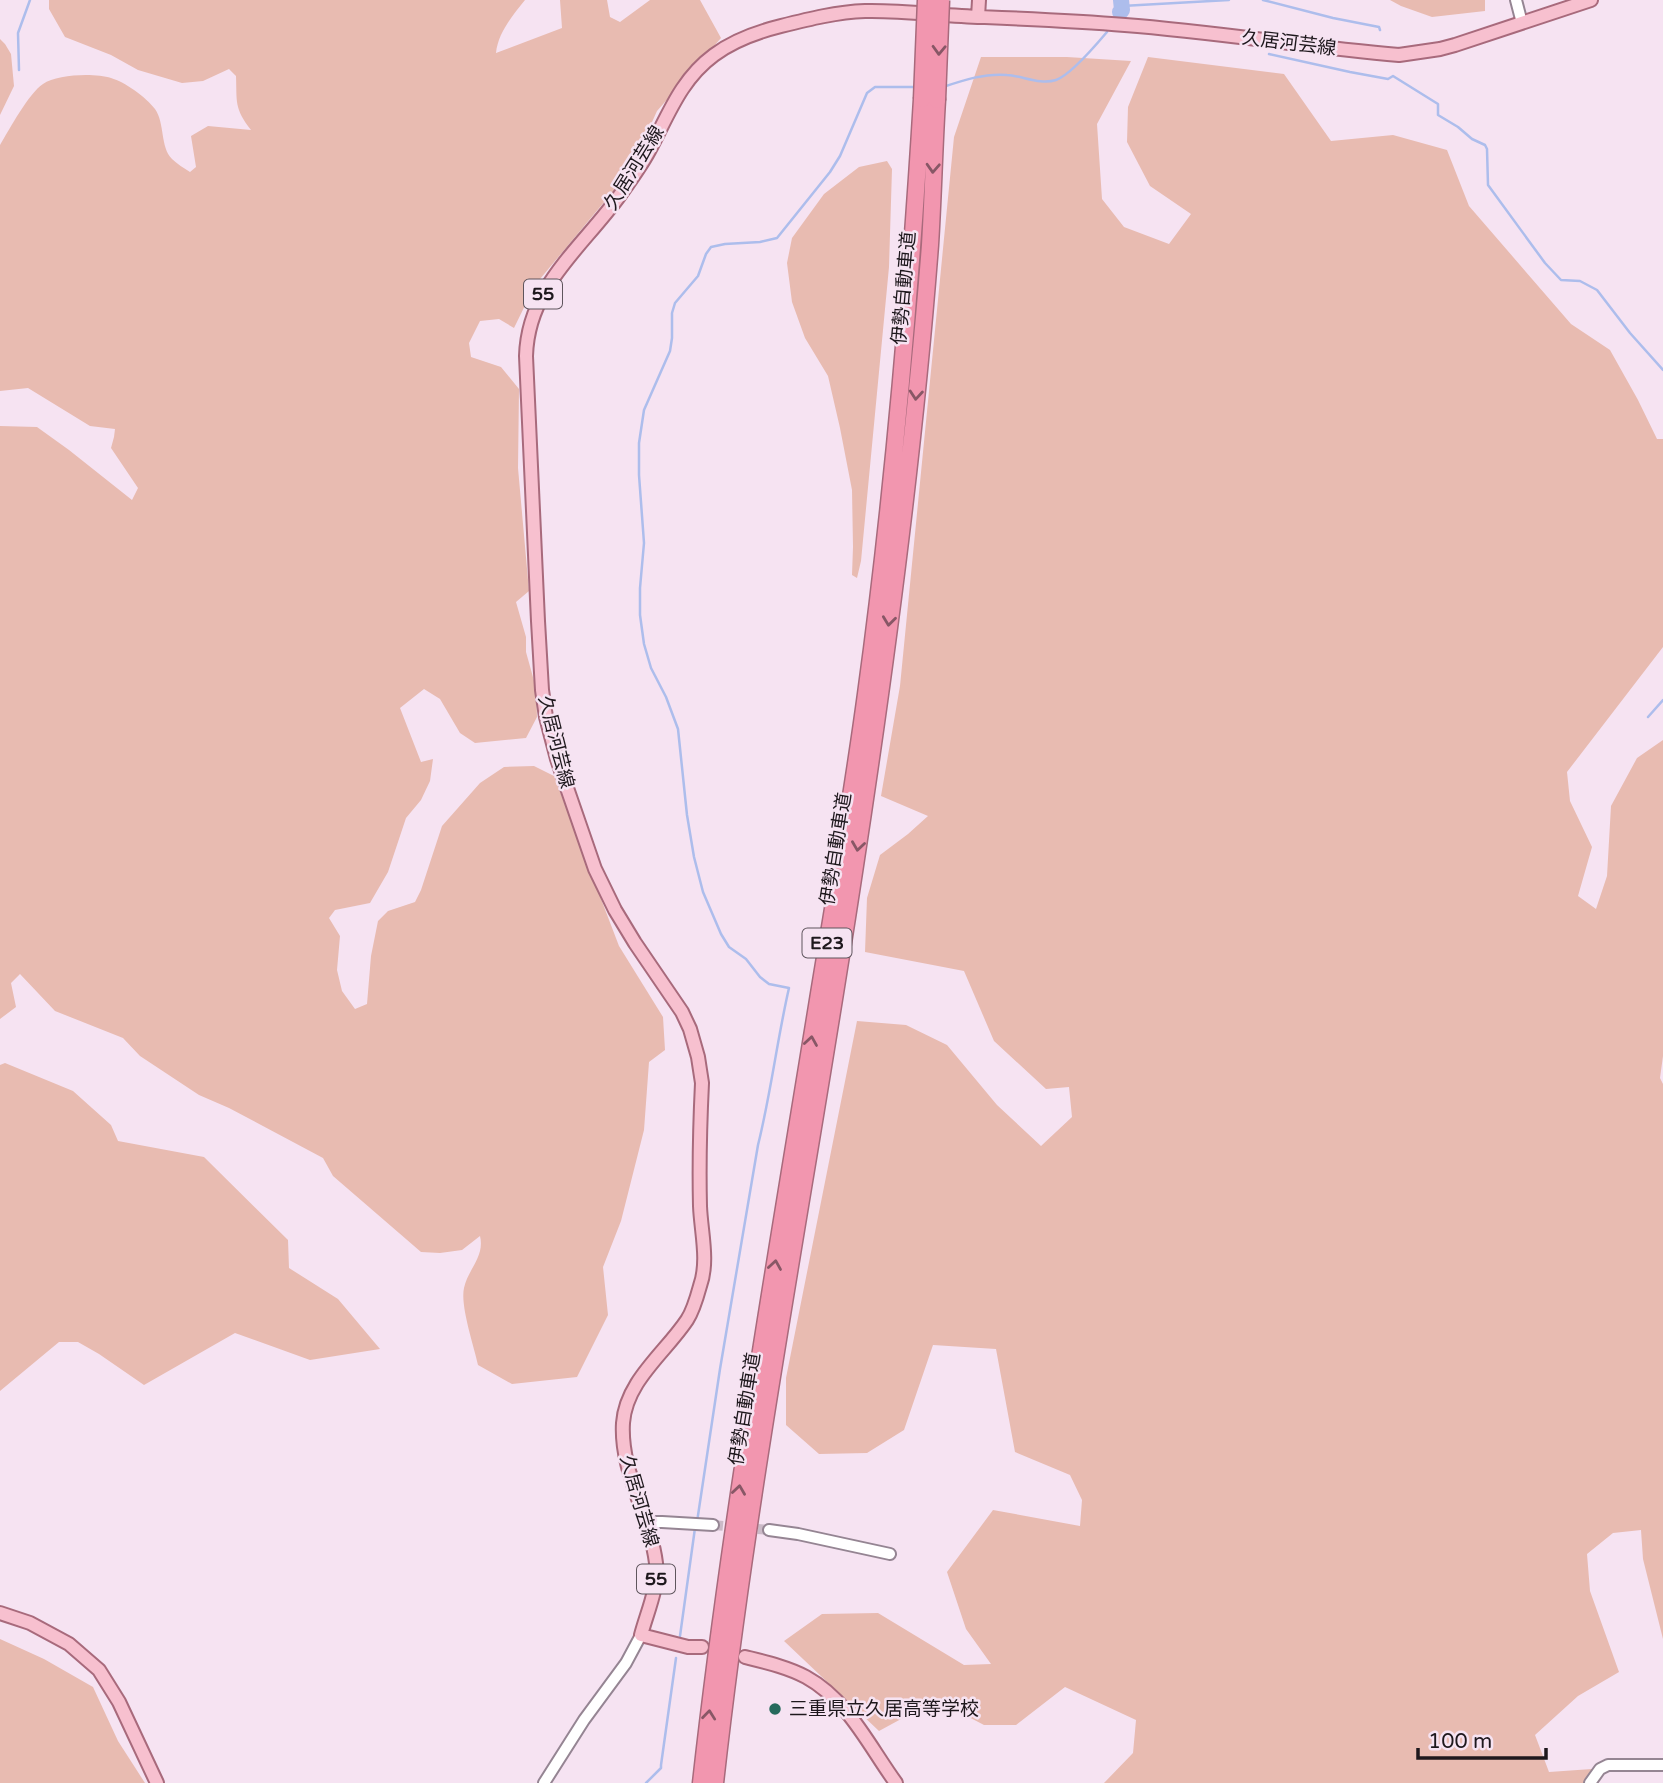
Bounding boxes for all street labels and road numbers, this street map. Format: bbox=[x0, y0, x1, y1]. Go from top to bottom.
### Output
street label: 久居河芸線 bbox=[1241, 26, 1337, 60]
street label: 久居河芸線 bbox=[599, 122, 669, 214]
street label: 伊勢自動車道 bbox=[888, 230, 920, 346]
road number: 55 bbox=[524, 280, 562, 308]
street label: 久居河芸線 bbox=[534, 693, 578, 791]
street label: 伊勢自動車道 bbox=[816, 791, 856, 907]
road number: E23 bbox=[802, 928, 852, 958]
street label: 伊勢自動車道 bbox=[725, 1351, 765, 1467]
street label: 久居河芸線 bbox=[615, 1452, 663, 1550]
road number: 55 bbox=[637, 1564, 675, 1594]

